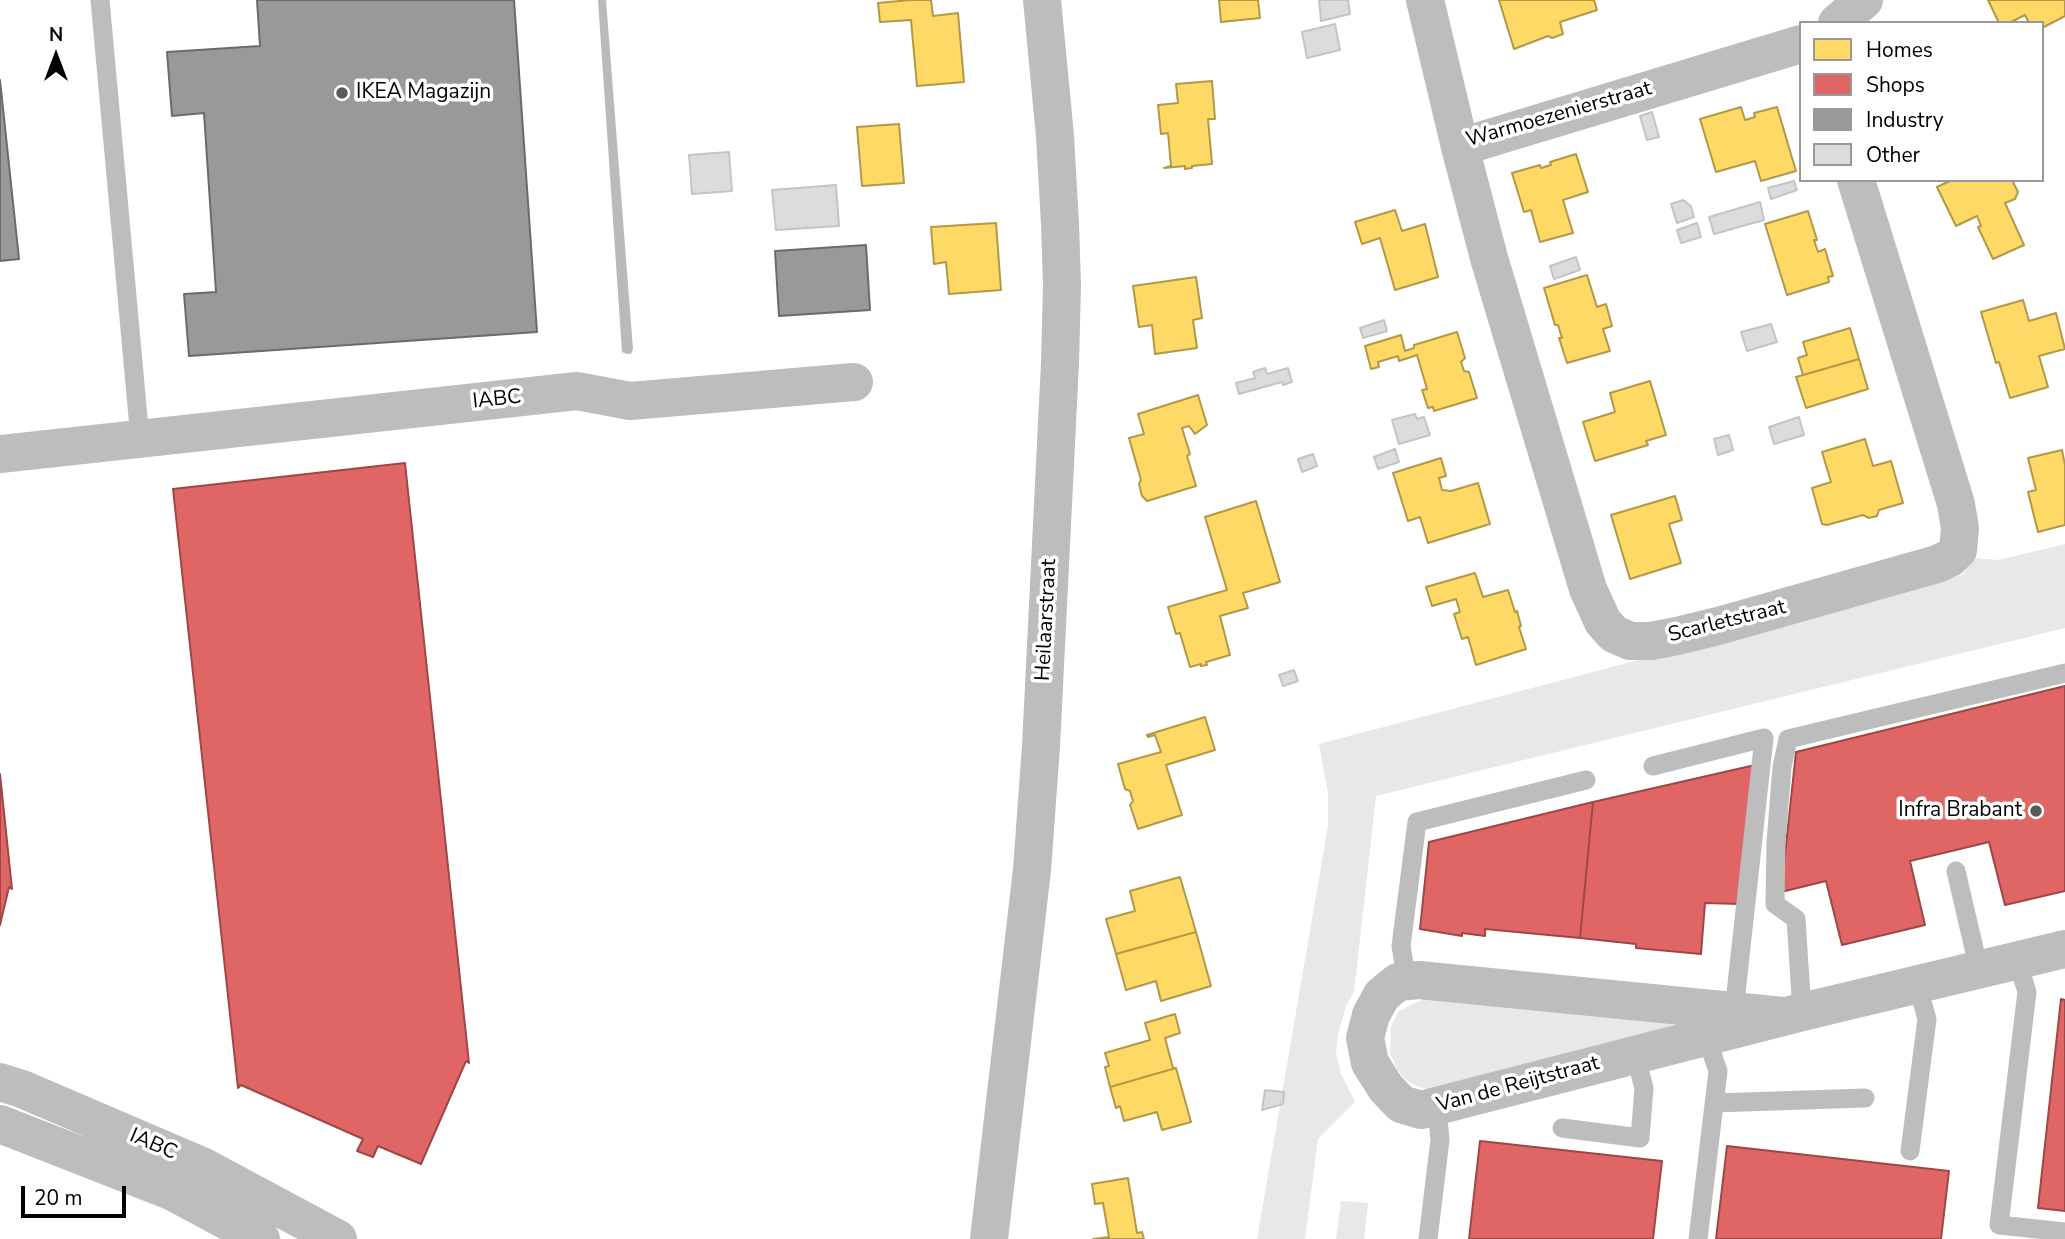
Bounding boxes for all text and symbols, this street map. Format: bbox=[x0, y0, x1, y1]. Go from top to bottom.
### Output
north arrow bbox=[21, 21, 91, 91]
legend bbox=[1799, 21, 2044, 182]
text: N bbox=[49, 22, 63, 48]
text: Homes bbox=[1866, 36, 1933, 64]
text: Shops bbox=[1866, 71, 1925, 99]
street label: Warmoezenierstraat bbox=[1463, 76, 1655, 154]
place label: IKEA Magazijn bbox=[356, 80, 491, 106]
marker: IKEA Magazijn bbox=[334, 85, 350, 101]
text: Industry bbox=[1866, 106, 1944, 134]
text: Other bbox=[1866, 141, 1920, 169]
street label: IABC bbox=[471, 385, 523, 415]
street label: Heilaarstraat bbox=[1031, 558, 1063, 682]
street label: Scarletstraat bbox=[1666, 595, 1788, 649]
place label: Infra Brabant bbox=[1898, 798, 2022, 824]
marker: Infra Brabant bbox=[2028, 803, 2044, 819]
street label: Van de Reijtstraat bbox=[1434, 1051, 1602, 1119]
street label: IABC bbox=[126, 1124, 180, 1166]
scale bar bbox=[24, 1172, 130, 1216]
text: 20 m bbox=[34, 1184, 83, 1212]

